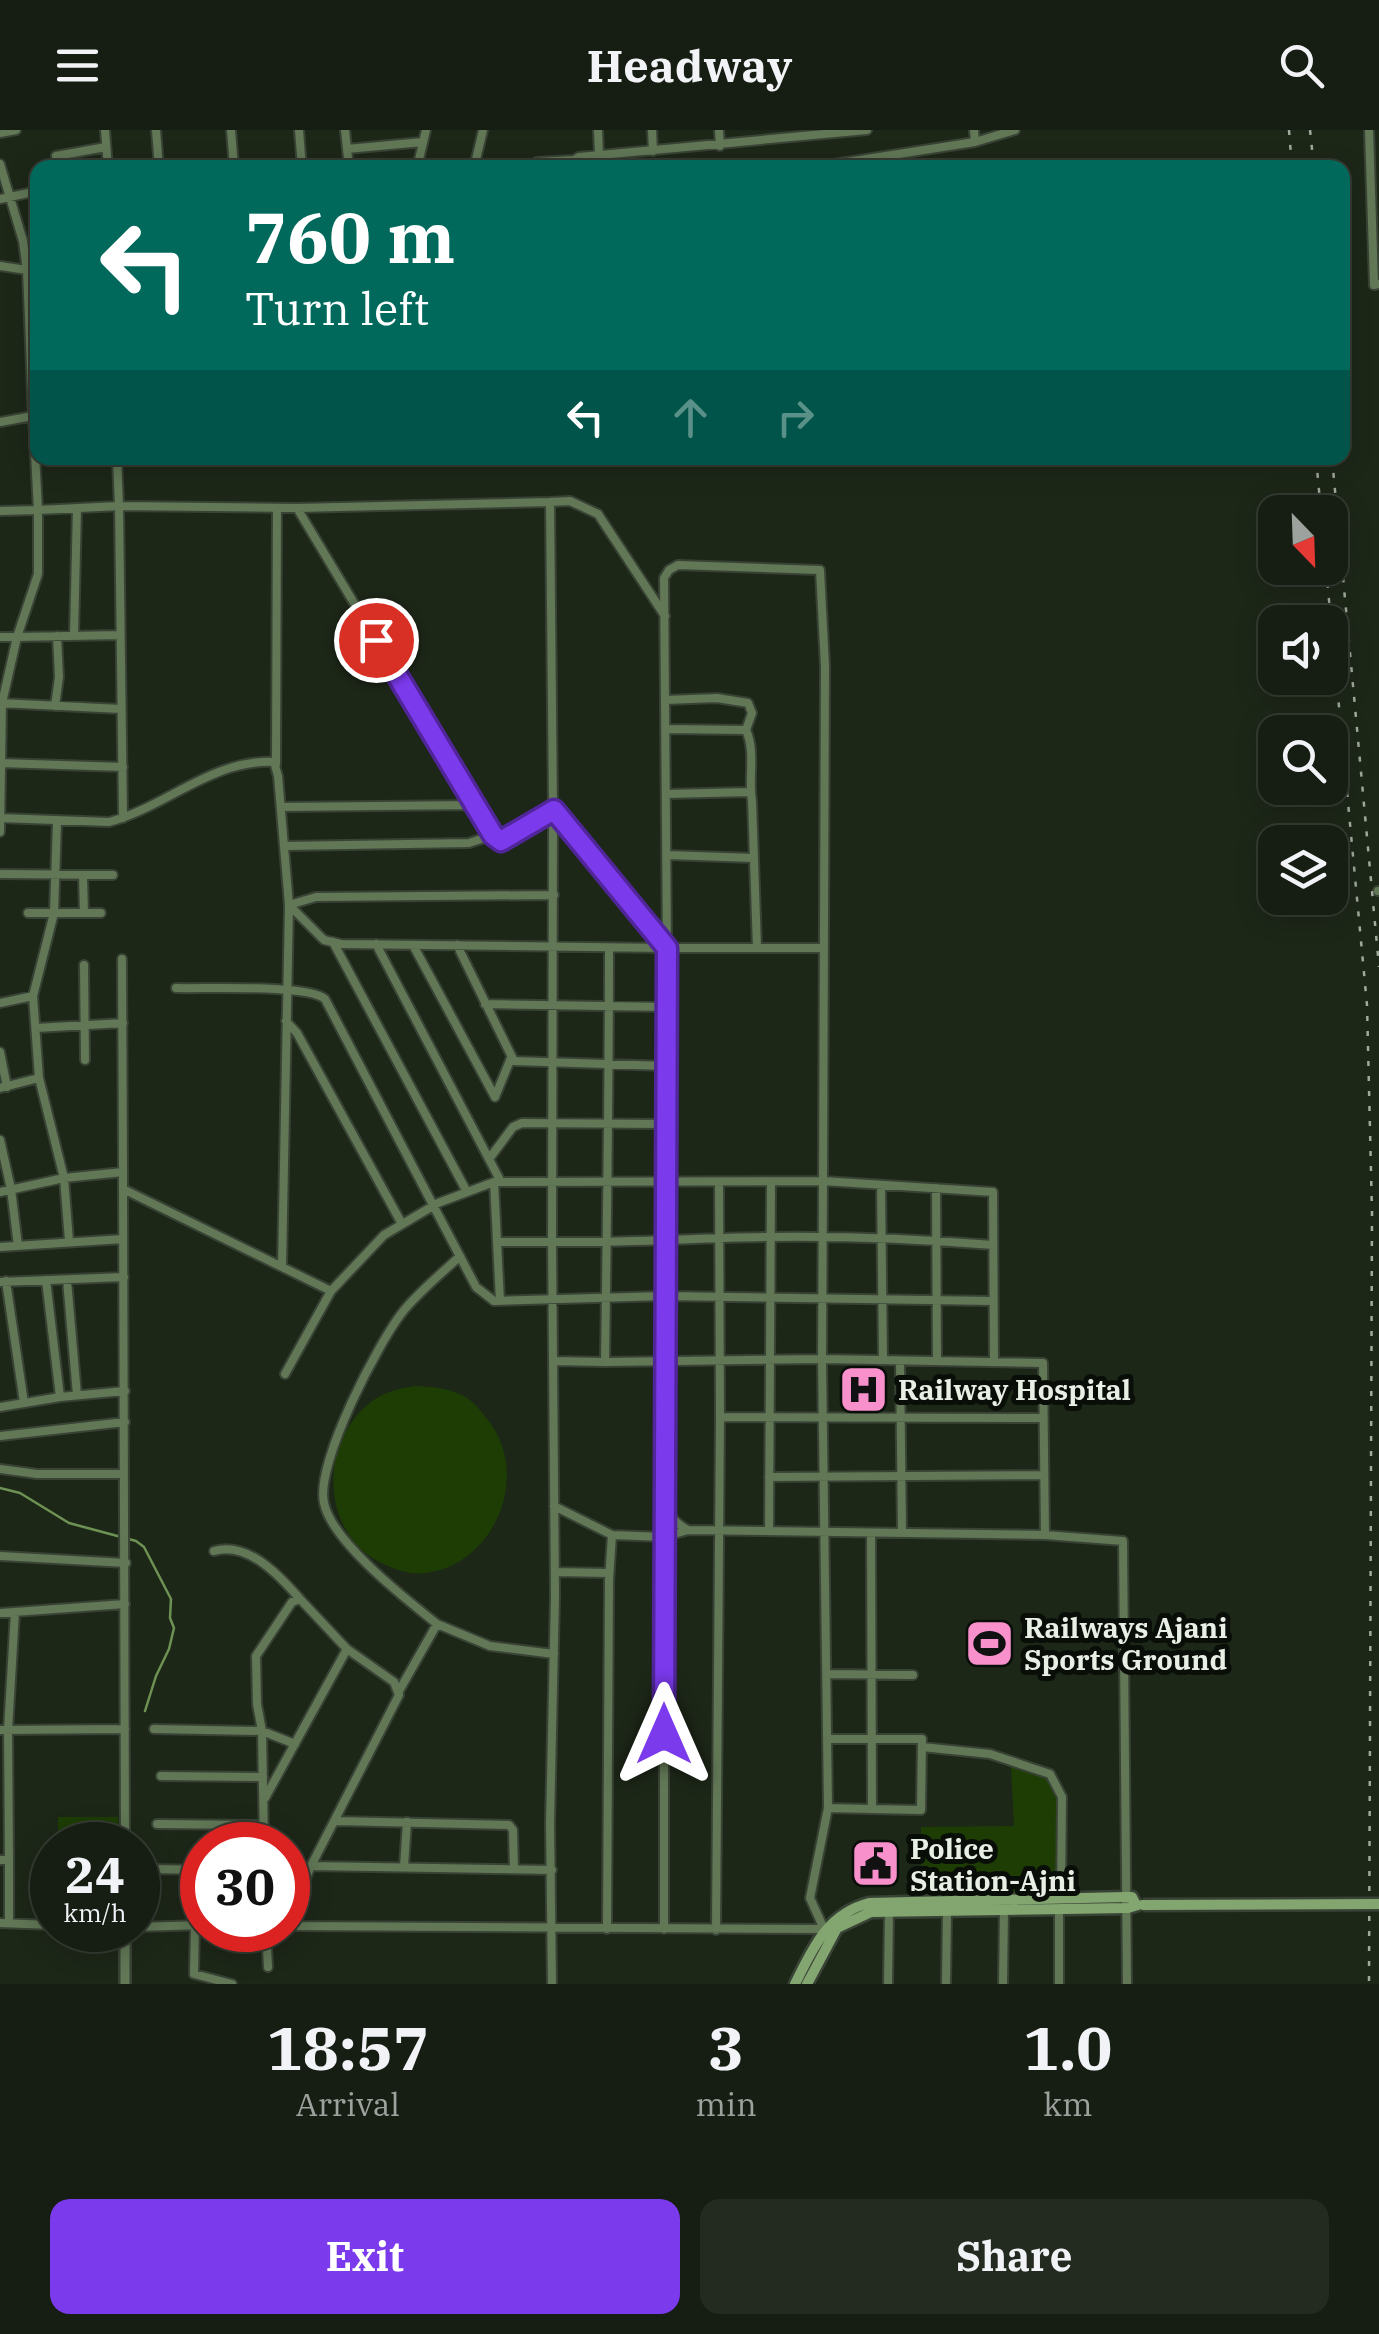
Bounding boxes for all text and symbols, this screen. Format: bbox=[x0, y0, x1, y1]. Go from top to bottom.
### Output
text: Headway bbox=[587, 36, 792, 94]
icon: menu bbox=[50, 38, 105, 93]
icon: search bbox=[1274, 38, 1329, 93]
text: 760 m bbox=[245, 191, 455, 282]
icon: left bbox=[80, 200, 210, 330]
text: Turn left bbox=[245, 279, 429, 337]
icon: left bbox=[558, 390, 613, 445]
icon: ahead bbox=[663, 390, 718, 445]
icon: right bbox=[768, 390, 823, 445]
north arrow bbox=[1258, 495, 1348, 585]
map controls bbox=[1258, 495, 1348, 915]
pin bbox=[334, 598, 419, 683]
button: sound bbox=[1258, 605, 1348, 695]
icon: arrive bbox=[349, 613, 404, 668]
button: search bbox=[1258, 715, 1348, 805]
button: layers bbox=[1258, 825, 1348, 915]
hospital icon: Railway Hospital bbox=[837, 1363, 889, 1415]
place label: Railway Hospital bbox=[898, 1371, 1131, 1408]
place label: Railways Ajani Sports Ground bbox=[1024, 1609, 1228, 1678]
sports icon: Railways Ajani Sports Ground bbox=[963, 1617, 1015, 1669]
position arrow bbox=[612, 1682, 716, 1786]
speed limit sign: 30 bbox=[180, 1822, 310, 1952]
place label: Police Station-Ajni bbox=[910, 1830, 1076, 1899]
public building icon: Police Station-Ajni bbox=[849, 1838, 901, 1890]
text: 24 bbox=[65, 1842, 125, 1907]
text: km/h bbox=[63, 1896, 127, 1929]
text: 18:57 bbox=[267, 2008, 429, 2087]
text: 3 bbox=[708, 2008, 744, 2087]
text: 1.0 bbox=[1023, 2008, 1112, 2087]
text: Arrival bbox=[296, 2083, 400, 2125]
text: min bbox=[696, 2083, 757, 2125]
text: km bbox=[1043, 2083, 1092, 2125]
button: Exit bbox=[50, 2199, 680, 2314]
button: Share bbox=[700, 2199, 1329, 2314]

